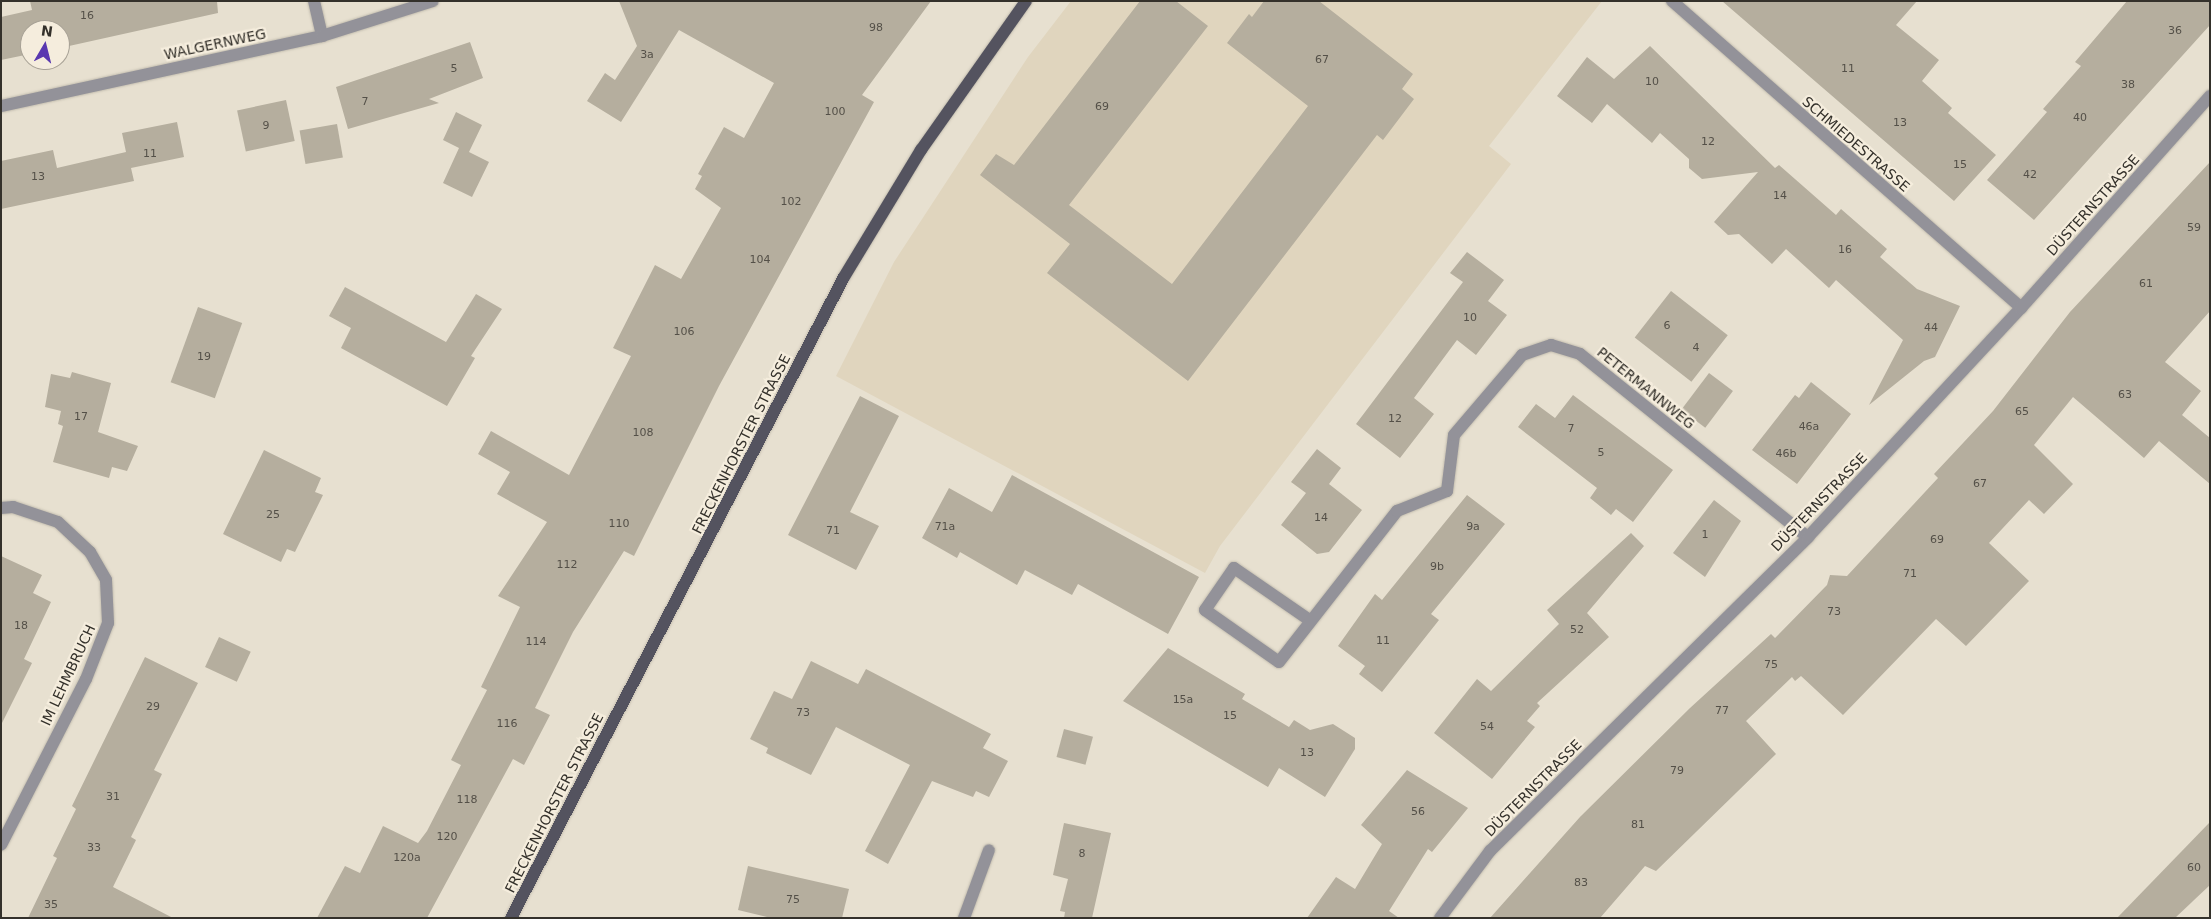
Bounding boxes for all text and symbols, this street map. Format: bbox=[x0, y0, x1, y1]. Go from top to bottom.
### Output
house number: 16 bbox=[80, 9, 94, 23]
north arrow bbox=[20, 20, 70, 70]
house number: 98 bbox=[869, 21, 883, 35]
text: N bbox=[40, 22, 54, 40]
house number: 36 bbox=[2168, 24, 2182, 38]
street label: WALGERNWEG bbox=[162, 25, 268, 63]
house number: 3a bbox=[640, 48, 654, 62]
house number: 67 bbox=[1315, 53, 1329, 67]
house number: 5 bbox=[451, 62, 457, 76]
house number: 11 bbox=[1841, 62, 1855, 76]
house number: 10 bbox=[1645, 75, 1659, 89]
house number: 38 bbox=[2121, 78, 2135, 92]
street label: SCHMIEDESTRASSE bbox=[1799, 93, 1913, 195]
house number: 7 bbox=[362, 95, 368, 109]
house number: 69 bbox=[1095, 100, 1109, 114]
house number: 100 bbox=[825, 105, 845, 119]
house number: 40 bbox=[2073, 111, 2087, 125]
house number: 13 bbox=[1893, 116, 1907, 130]
house number: 9 bbox=[263, 119, 269, 133]
house number: 12 bbox=[1701, 135, 1715, 149]
house number: 11 bbox=[143, 147, 157, 161]
street label: DÜSTERNSTRASSE bbox=[2043, 151, 2143, 259]
house number: 15 bbox=[1953, 158, 1967, 172]
house number: 42 bbox=[2023, 168, 2037, 182]
house number: 13 bbox=[31, 170, 45, 184]
house number: 14 bbox=[1773, 189, 1787, 203]
house number: 102 bbox=[781, 195, 801, 209]
house number: 59 bbox=[2187, 221, 2201, 235]
house number: 16 bbox=[1838, 243, 1852, 257]
house number: 104 bbox=[750, 253, 770, 267]
house number: 61 bbox=[2139, 277, 2153, 291]
house number: 10 bbox=[1463, 311, 1477, 325]
house number: 6 bbox=[1664, 319, 1670, 333]
house number: 44 bbox=[1924, 321, 1938, 335]
house number: 106 bbox=[674, 325, 694, 339]
house number: 4 bbox=[1693, 341, 1699, 355]
street label: PETERMANNWEG bbox=[1594, 344, 1698, 432]
house number: 19 bbox=[197, 350, 211, 364]
street label: FRECKENHORSTER STRASSE bbox=[688, 351, 794, 537]
house number: 63 bbox=[2118, 388, 2132, 402]
house number: 65 bbox=[2015, 405, 2029, 419]
house number: 17 bbox=[74, 410, 88, 424]
house number: 12 bbox=[1388, 412, 1402, 426]
house number: 46a bbox=[1799, 420, 1819, 434]
house number: 7 bbox=[1568, 422, 1574, 436]
house number: 108 bbox=[633, 426, 653, 440]
house number: 5 bbox=[1598, 446, 1604, 460]
house number: 46b bbox=[1776, 447, 1796, 461]
street label: DÜSTERNSTRASSE bbox=[1768, 449, 1870, 555]
house number: 67 bbox=[1973, 477, 1987, 491]
house number: 25 bbox=[266, 508, 280, 522]
house number: 14 bbox=[1314, 511, 1328, 525]
house number: 110 bbox=[609, 517, 629, 531]
house number: 71a bbox=[935, 520, 955, 534]
house number: 9a bbox=[1466, 520, 1480, 534]
house number: 71 bbox=[826, 524, 840, 538]
house number: 1 bbox=[1702, 528, 1708, 542]
house number: 69 bbox=[1930, 533, 1944, 547]
house number: 112 bbox=[557, 558, 577, 572]
house number: 9b bbox=[1430, 560, 1444, 574]
house number: 71 bbox=[1903, 567, 1917, 581]
house number: 73 bbox=[1827, 605, 1841, 619]
house number: 18 bbox=[14, 619, 28, 633]
street label: IM LEHMBRUCH bbox=[37, 622, 99, 728]
house number: 52 bbox=[1570, 623, 1584, 637]
house number: 11 bbox=[1376, 634, 1390, 648]
house number: 114 bbox=[526, 635, 546, 649]
house number: 75 bbox=[1764, 658, 1778, 672]
house number: 15a bbox=[1173, 693, 1193, 707]
house number: 29 bbox=[146, 700, 160, 714]
house number: 77 bbox=[1715, 704, 1729, 718]
house number: 73 bbox=[796, 706, 810, 720]
house number: 15 bbox=[1223, 709, 1237, 723]
street label: FRECKENHORSTER STRASSE bbox=[501, 710, 607, 896]
house number: 116 bbox=[497, 717, 517, 731]
house number: 54 bbox=[1480, 720, 1494, 734]
street label: DÜSTERNSTRASSE bbox=[1481, 736, 1585, 840]
house number: 13 bbox=[1300, 746, 1314, 760]
house number: 79 bbox=[1670, 764, 1684, 778]
house number: 31 bbox=[106, 790, 120, 804]
house number: 118 bbox=[457, 793, 477, 807]
house number: 56 bbox=[1411, 805, 1425, 819]
house number: 81 bbox=[1631, 818, 1645, 832]
house number: 120 bbox=[437, 830, 457, 844]
house number: 33 bbox=[87, 841, 101, 855]
house number: 8 bbox=[1079, 847, 1085, 861]
house number: 120a bbox=[393, 851, 421, 865]
house number: 60 bbox=[2187, 861, 2201, 875]
house number: 83 bbox=[1574, 876, 1588, 890]
house number: 75 bbox=[786, 893, 800, 907]
house number: 35 bbox=[44, 898, 58, 912]

